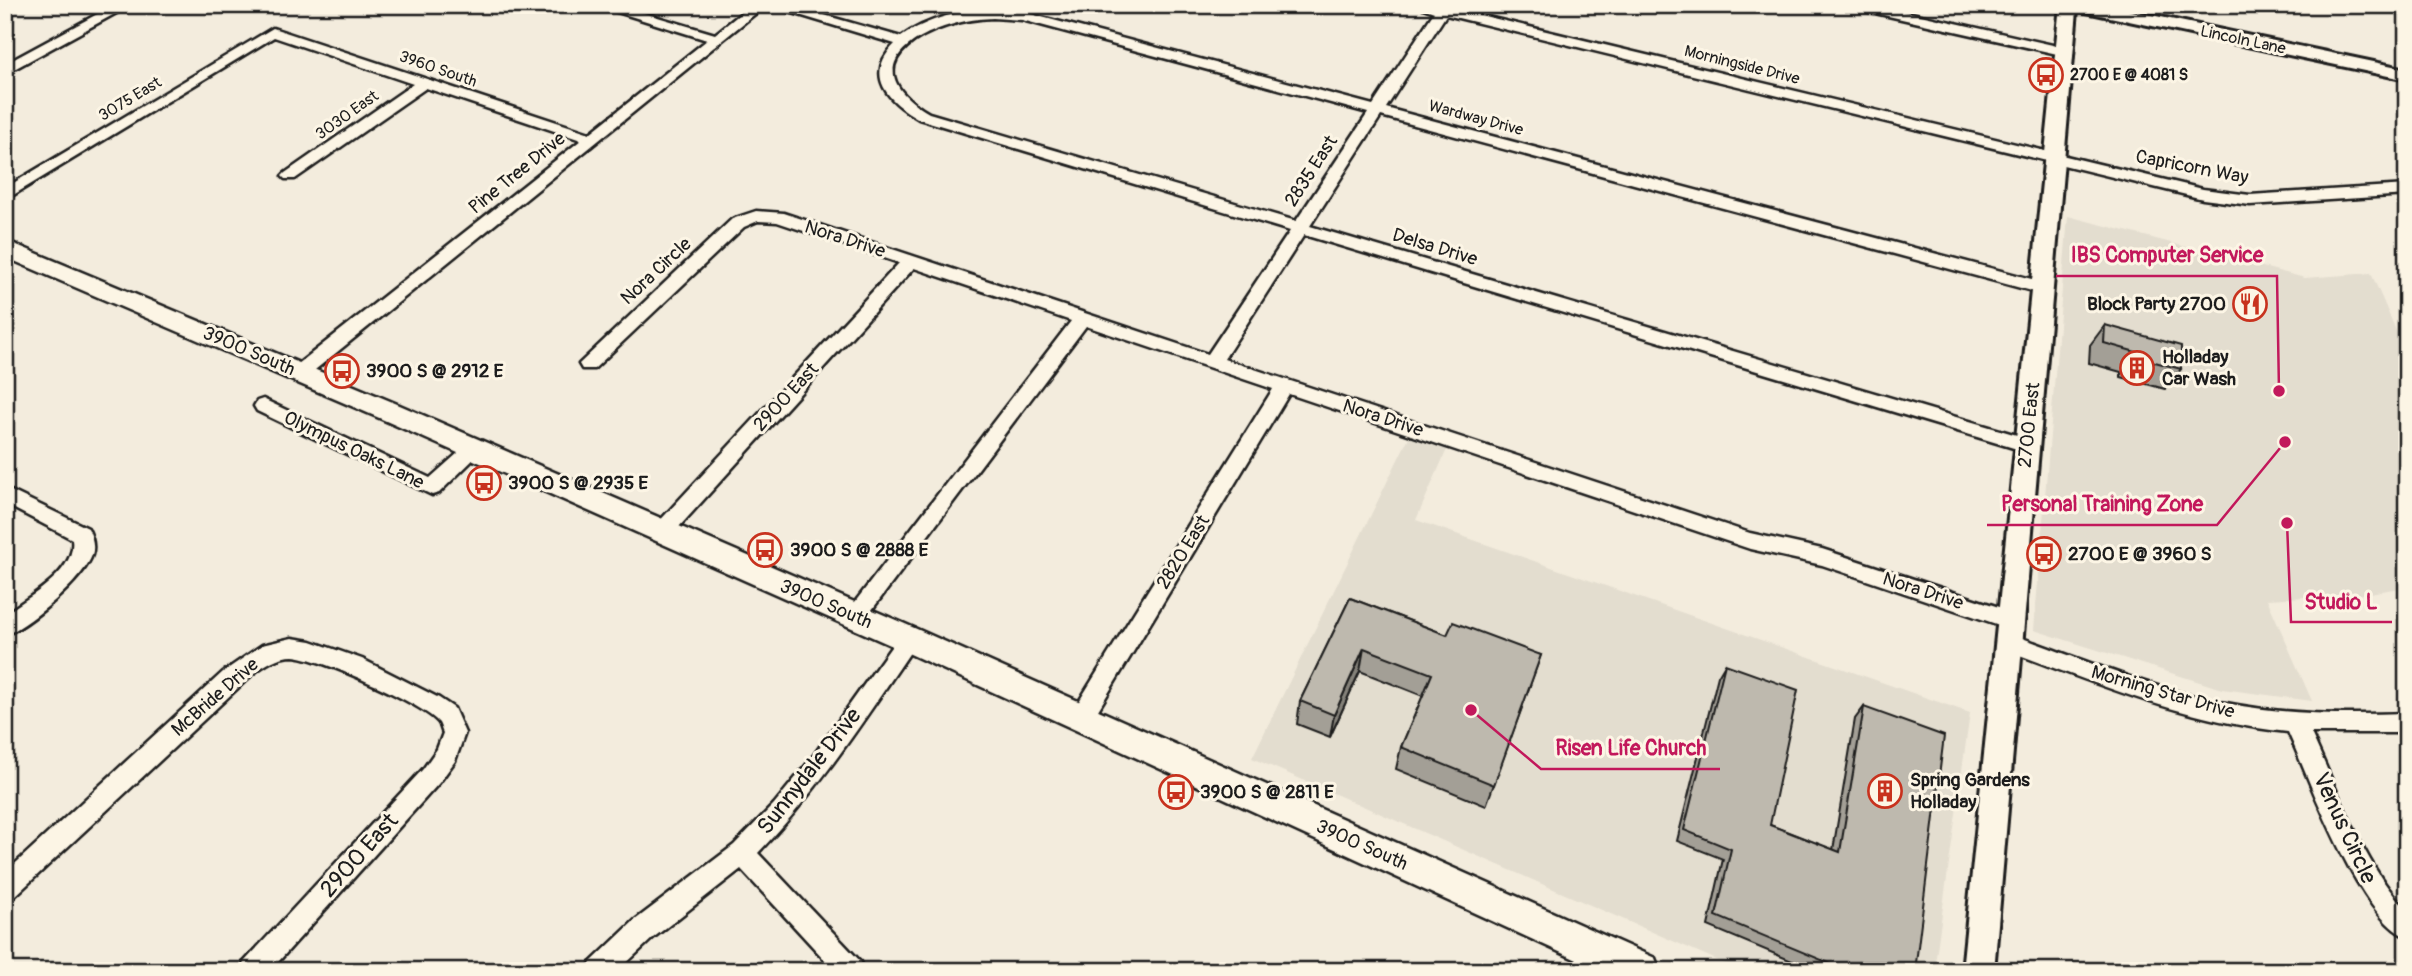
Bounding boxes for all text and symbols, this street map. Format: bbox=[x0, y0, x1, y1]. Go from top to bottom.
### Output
street label: Lincoln Lane bbox=[2198, 21, 2288, 59]
street label: Morningside Drive bbox=[1682, 41, 1802, 89]
street label: 3960 South bbox=[397, 46, 479, 92]
bus stop icon: 2700 E @ 4081 S bbox=[2027, 56, 2065, 94]
place label: 2700 E @ 4081 S bbox=[2070, 65, 2188, 85]
street label: 3075 East bbox=[95, 72, 166, 126]
street label: 3030 East bbox=[312, 86, 383, 144]
street label: Wardway Drive bbox=[1427, 96, 1526, 140]
street label: Pine Tree Drive bbox=[464, 126, 571, 219]
street label: 2835 East bbox=[1279, 131, 1343, 211]
street label: Capricorn Way bbox=[2134, 144, 2250, 190]
street label: Nora Drive bbox=[802, 215, 889, 263]
street label: Delsa Drive bbox=[1389, 223, 1481, 271]
street label: Nora Circle bbox=[616, 232, 697, 310]
callout: IBS Computer Service bbox=[2056, 234, 2277, 276]
text: IBS Computer Service bbox=[2071, 242, 2264, 269]
restaurant icon: Block Party 2700 bbox=[2231, 285, 2269, 323]
place label: Block Party 2700 bbox=[2087, 292, 2226, 316]
street label: 3900 South bbox=[199, 321, 299, 381]
place label: Holladay Car Wash bbox=[2162, 345, 2236, 391]
building icon: Holladay Car Wash bbox=[2118, 349, 2156, 387]
bus stop icon: 3900 S @ 2912 E bbox=[323, 352, 361, 390]
street label: 2900 East bbox=[748, 357, 824, 436]
place label: 3900 S @ 2912 E bbox=[366, 359, 504, 383]
street label: 2700 East bbox=[2013, 381, 2045, 469]
street label: Nora Drive bbox=[1340, 394, 1427, 442]
street label: Olympus Oaks Lane bbox=[280, 406, 429, 495]
bus stop icon: 3900 S @ 2935 E bbox=[465, 464, 503, 502]
place label: 3900 S @ 2935 E bbox=[508, 471, 648, 495]
callout: Personal Training Zone bbox=[1987, 483, 2217, 525]
text: Personal Training Zone bbox=[2001, 491, 2204, 518]
street label: 2820 East bbox=[1151, 510, 1215, 593]
bus stop icon: 3900 S @ 2888 E bbox=[746, 531, 784, 569]
bus stop icon: 2700 E @ 3960 S bbox=[2025, 535, 2063, 573]
place label: 3900 S @ 2888 E bbox=[790, 538, 928, 562]
place label: 2700 E @ 3960 S bbox=[2068, 542, 2212, 566]
street label: Nora Drive bbox=[1880, 567, 1967, 615]
street label: 3900 South bbox=[776, 574, 876, 634]
callout: Studio L bbox=[2291, 580, 2392, 622]
text: Studio L bbox=[2305, 589, 2378, 616]
street label: McBride Drive bbox=[166, 652, 264, 741]
street label: Morning Star Drive bbox=[2089, 660, 2238, 724]
street label: Sunnydale Drive bbox=[750, 701, 868, 840]
callout: Risen Life Church bbox=[1541, 727, 1720, 769]
text: Risen Life Church bbox=[1556, 735, 1707, 762]
place label: Spring Gardens Holladay bbox=[1910, 768, 2030, 814]
street label: Venus Circle bbox=[2307, 768, 2384, 889]
building icon: Spring Gardens Holladay bbox=[1866, 772, 1904, 810]
bus stop icon: 3900 S @ 2811 E bbox=[1157, 773, 1195, 811]
place label: 3900 S @ 2811 E bbox=[1200, 780, 1334, 804]
street label: 2900 East bbox=[314, 806, 405, 903]
street label: 3900 South bbox=[1312, 814, 1412, 876]

